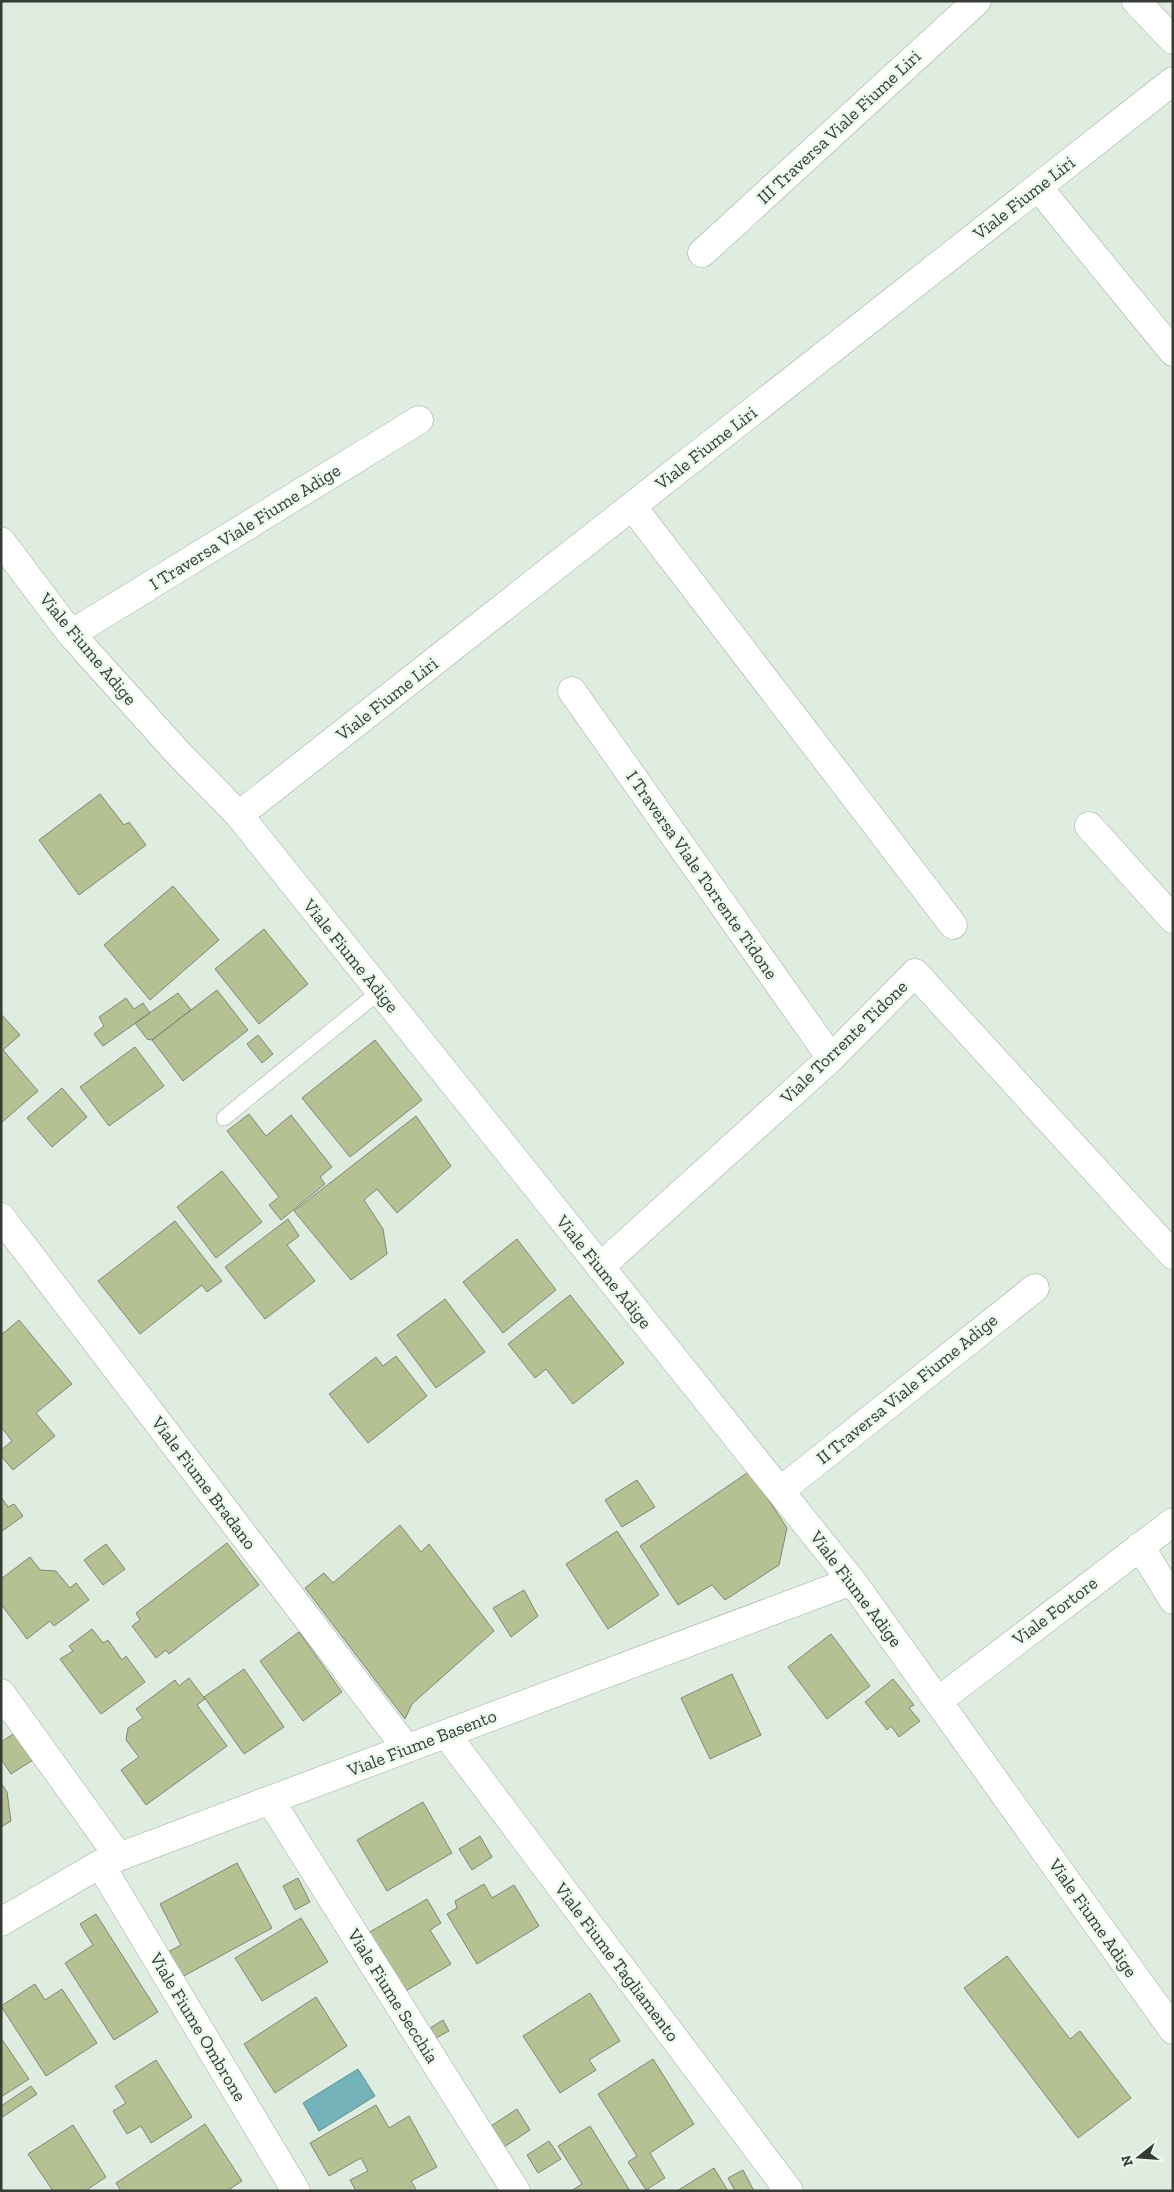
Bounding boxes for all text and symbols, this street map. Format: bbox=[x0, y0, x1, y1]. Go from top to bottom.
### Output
street label: III Traversa Viale Fiume Liri bbox=[753, 45, 925, 209]
street label: Viale Fiume Liri bbox=[968, 151, 1079, 245]
street label: Viale Fiume Liri bbox=[650, 401, 761, 495]
street label: I Traversa Viale Fiume Adige bbox=[145, 459, 345, 595]
street label: Viale Fiume Adige bbox=[34, 588, 141, 710]
street label: Viale Fiume Liri bbox=[331, 652, 442, 746]
street label: I Traversa Viale Torrente Tidone bbox=[621, 767, 783, 983]
street label: Viale Fiume Adige bbox=[298, 894, 404, 1017]
street label: Viale Torrente Tidone bbox=[775, 976, 912, 1109]
street label: Viale Fiume Adige bbox=[551, 1210, 657, 1333]
street label: II Traversa Viale Fiume Adige bbox=[812, 1309, 1002, 1469]
street label: Viale Fiume Bradano bbox=[146, 1411, 261, 1554]
street label: Viale Fiume Adige bbox=[805, 1526, 907, 1651]
street label: Viale Fortore bbox=[1007, 1572, 1102, 1651]
street label: Viale Fiume Basento bbox=[343, 1704, 500, 1782]
street label: Viale Fiume Adige bbox=[1043, 1854, 1142, 1982]
street label: Viale Fiume Tagliamento bbox=[549, 1877, 684, 2046]
street label: Viale Fiume Secchia bbox=[342, 1924, 443, 2067]
street label: Viale Fiume Ombrone bbox=[144, 1948, 251, 2105]
north arrow bbox=[1114, 2132, 1164, 2182]
text: N bbox=[1117, 2153, 1137, 2168]

